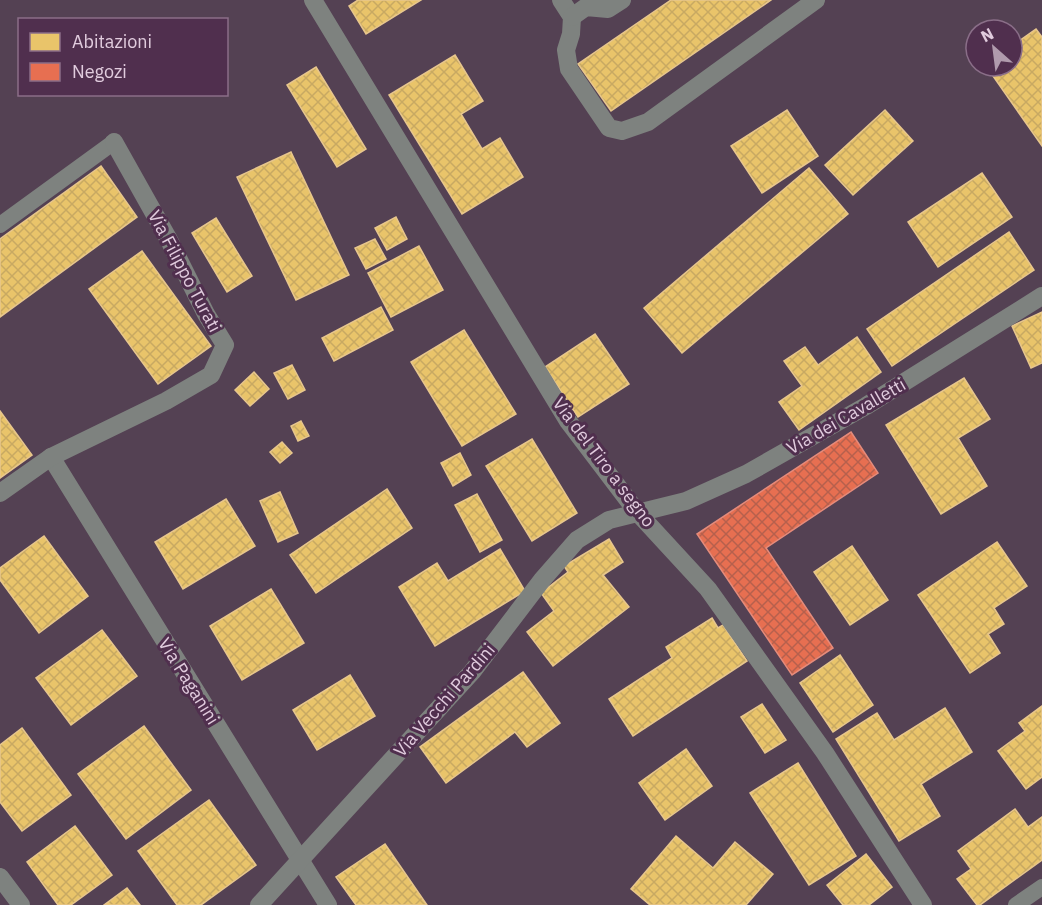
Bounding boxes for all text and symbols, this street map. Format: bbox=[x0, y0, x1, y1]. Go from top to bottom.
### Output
legend bbox=[18, 18, 228, 96]
north arrow bbox=[964, 18, 1024, 78]
text: N bbox=[977, 23, 997, 46]
text: Abitazioni bbox=[72, 30, 152, 53]
text: Negozi bbox=[72, 60, 127, 83]
street label: Via Filippo Turati bbox=[143, 206, 227, 336]
street label: Via dei Cavalletti bbox=[782, 373, 910, 459]
street label: Via del Tiro a segno bbox=[548, 392, 660, 532]
street label: Via Paganini bbox=[153, 633, 225, 729]
street label: Via Vecchi Pardini bbox=[388, 638, 500, 762]

